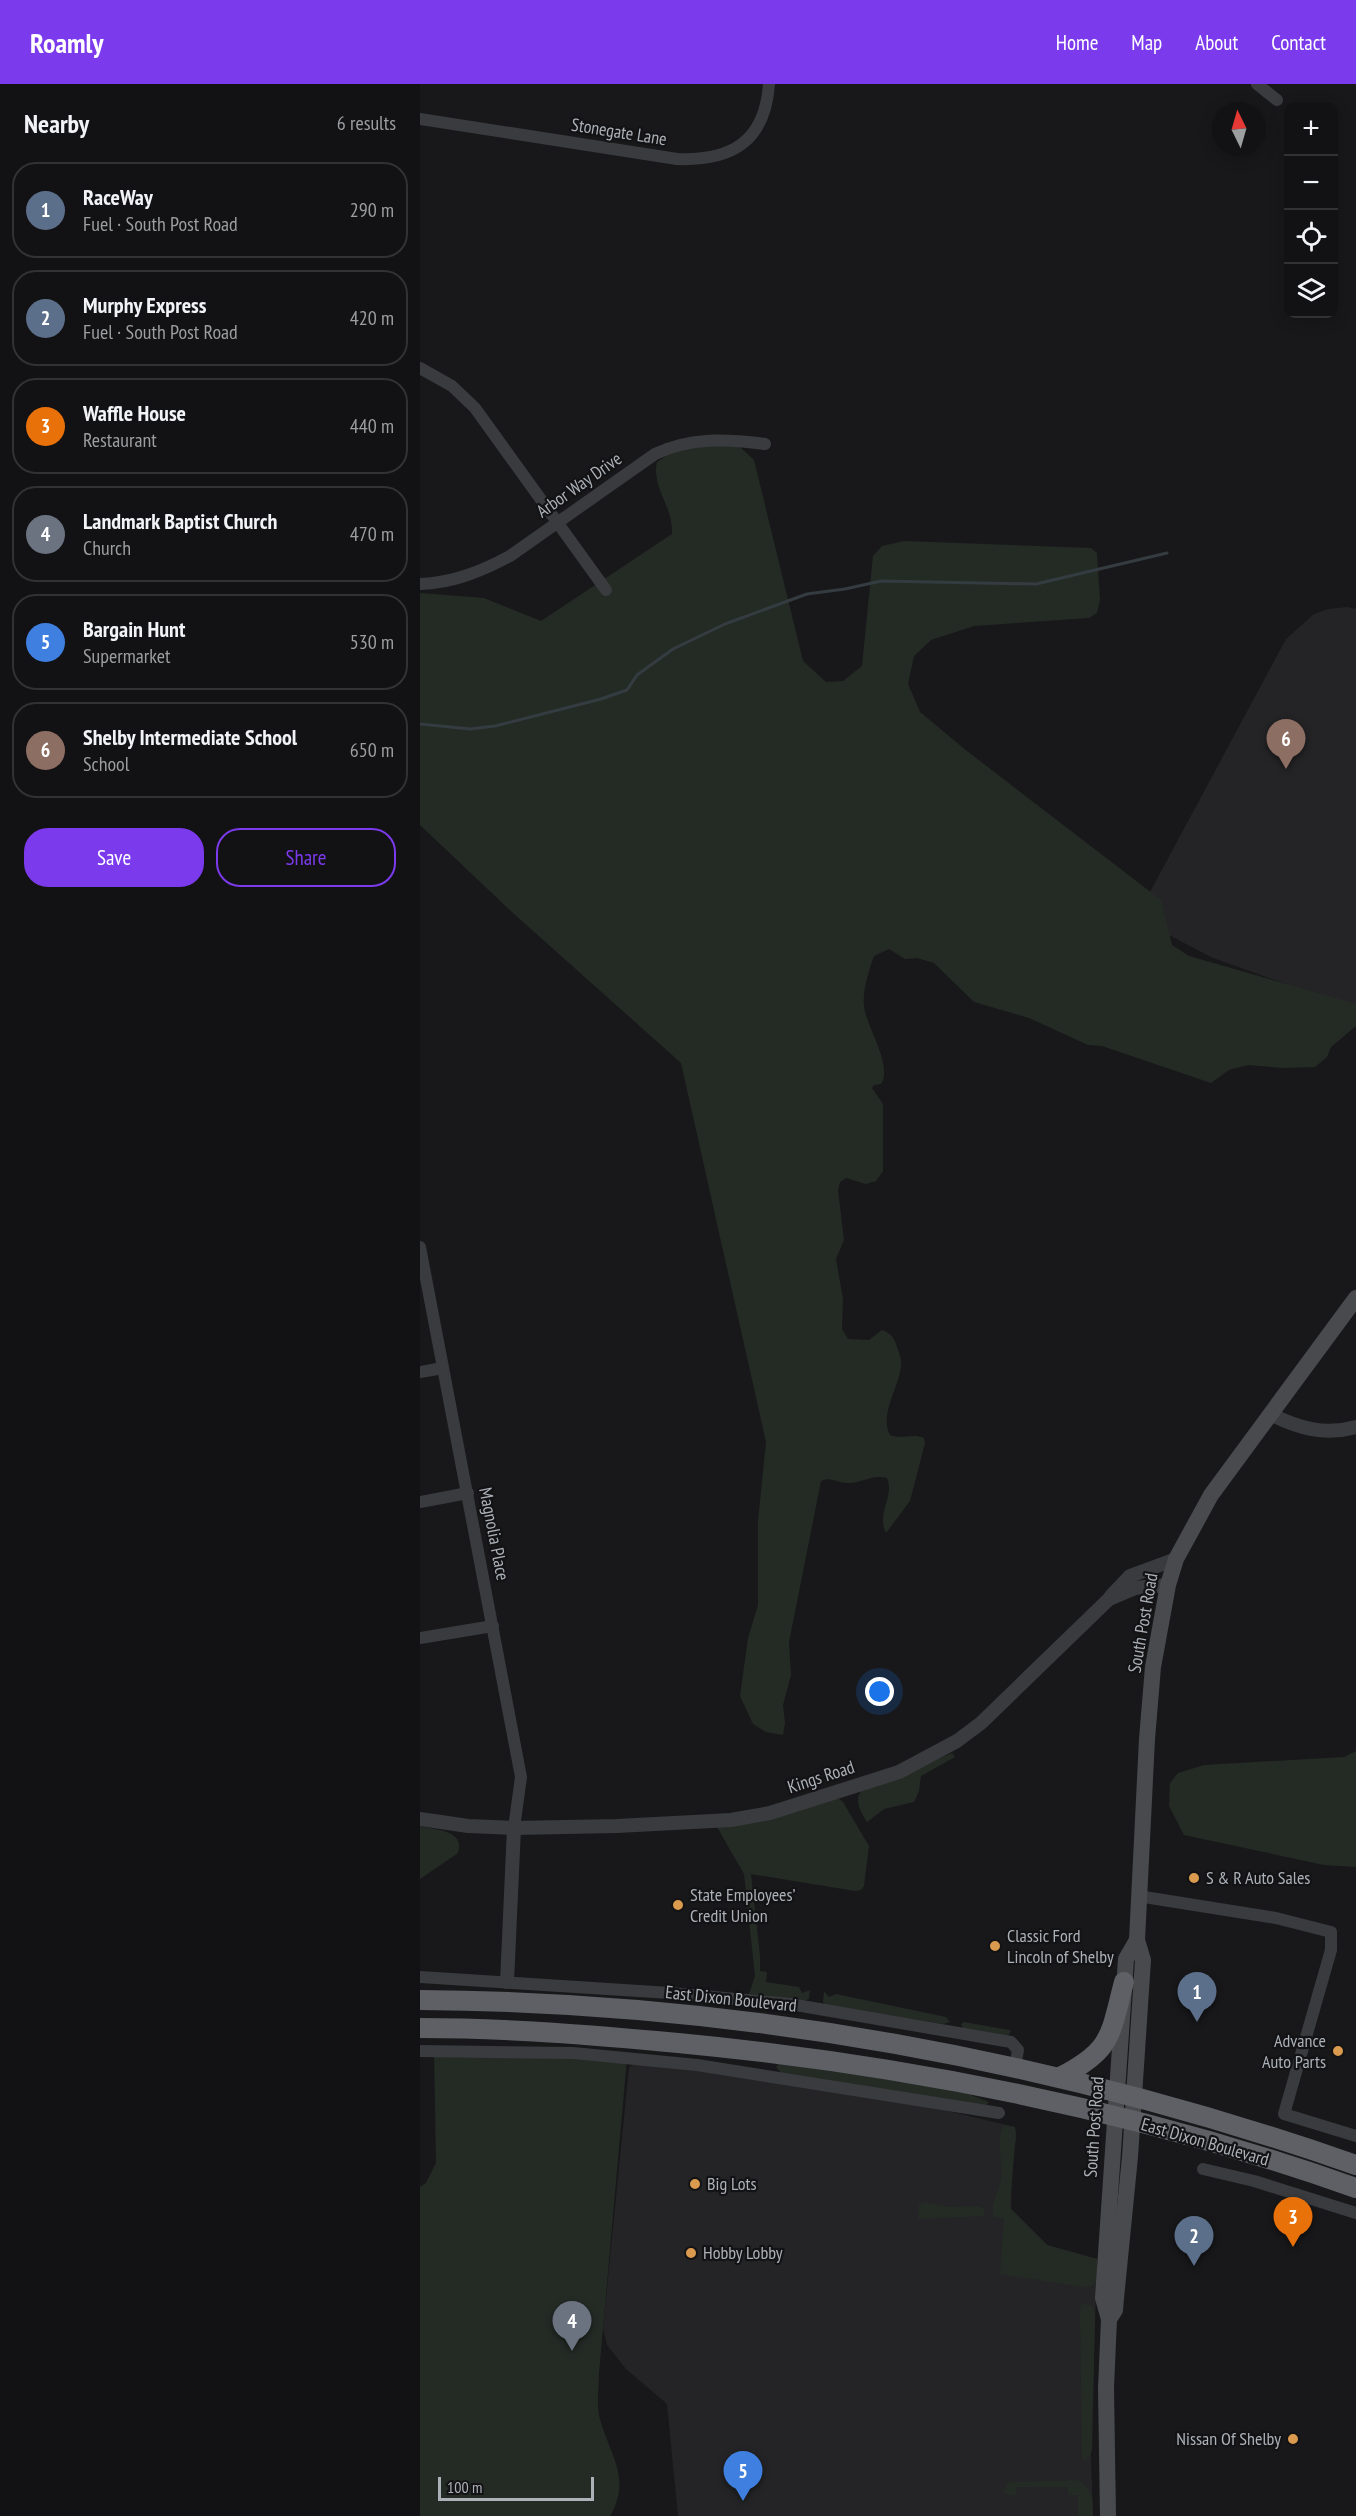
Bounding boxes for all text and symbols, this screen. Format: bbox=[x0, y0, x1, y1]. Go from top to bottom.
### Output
text: Roamly bbox=[30, 24, 104, 61]
text: Home bbox=[1056, 29, 1098, 56]
text: Map bbox=[1131, 29, 1162, 56]
text: About bbox=[1195, 29, 1238, 56]
text: Contact bbox=[1271, 29, 1326, 56]
north arrow bbox=[1212, 102, 1266, 156]
map controls bbox=[1284, 102, 1338, 318]
button: + bbox=[1284, 102, 1338, 156]
text: Nearby bbox=[24, 107, 89, 140]
text: 6 results bbox=[337, 110, 396, 136]
street label: Stonegate Lane bbox=[570, 113, 668, 150]
button: − bbox=[1284, 156, 1338, 210]
text: RaceWay bbox=[83, 183, 153, 211]
text: 1 bbox=[41, 197, 50, 223]
text: 290 m bbox=[350, 197, 394, 223]
button: locate bbox=[1284, 210, 1338, 264]
text: Fuel · South Post Road bbox=[83, 211, 238, 237]
button: layers bbox=[1284, 264, 1338, 318]
text: Murphy Express bbox=[83, 291, 206, 319]
text: 2 bbox=[41, 305, 50, 331]
text: 420 m bbox=[350, 305, 394, 331]
text: Fuel · South Post Road bbox=[83, 319, 238, 345]
text: Waffle House bbox=[83, 399, 186, 427]
text: 3 bbox=[41, 413, 50, 439]
text: 440 m bbox=[350, 413, 394, 439]
text: Restaurant bbox=[83, 427, 157, 453]
street label: Arbor Way Drive bbox=[532, 447, 626, 522]
text: Landmark Baptist Church bbox=[83, 507, 277, 535]
text: 4 bbox=[41, 521, 50, 547]
text: 470 m bbox=[350, 521, 394, 547]
text: Church bbox=[83, 535, 131, 561]
text: Bargain Hunt bbox=[83, 615, 185, 643]
text: 5 bbox=[41, 629, 50, 655]
text: 530 m bbox=[350, 629, 394, 655]
text: Supermarket bbox=[83, 643, 171, 669]
pin: 6 bbox=[1266, 720, 1306, 769]
text: Shelby Intermediate School bbox=[83, 723, 297, 751]
text: 6 bbox=[41, 737, 50, 763]
text: 650 m bbox=[350, 737, 394, 763]
text: School bbox=[83, 751, 129, 777]
button: Save bbox=[24, 828, 204, 887]
button: Share bbox=[216, 828, 396, 887]
street label: Magnolia Place bbox=[474, 1485, 515, 1582]
street label: South Post Road bbox=[1122, 1571, 1163, 1675]
your location bbox=[865, 1677, 894, 1706]
street label: Kings Road bbox=[784, 1755, 857, 1798]
place label: S & R Auto Sales bbox=[1206, 1866, 1310, 1889]
marker: S & R Auto Sales bbox=[1187, 1871, 1201, 1885]
place label: State Employees’ Credit Union bbox=[690, 1883, 796, 1927]
marker: State Employees’ Credit Union bbox=[671, 1898, 685, 1912]
place label: Classic Ford Lincoln of Shelby bbox=[1007, 1924, 1114, 1968]
marker: Classic Ford Lincoln of Shelby bbox=[988, 1939, 1002, 1953]
pin: 1 bbox=[1178, 1972, 1216, 2022]
street label: East Dixon Boulevard bbox=[664, 1980, 798, 2017]
place label: Advance Auto Parts bbox=[1262, 2029, 1326, 2073]
marker: Advance Auto Parts bbox=[1331, 2044, 1345, 2058]
street label: South Post Road bbox=[1079, 2076, 1108, 2178]
street label: East Dixon Boulevard bbox=[1139, 2112, 1272, 2171]
place label: Big Lots bbox=[707, 2172, 756, 2195]
marker: Big Lots bbox=[688, 2177, 702, 2191]
pin: 3 bbox=[1274, 2198, 1312, 2247]
pin: 2 bbox=[1174, 2216, 1214, 2266]
place label: Hobby Lobby bbox=[703, 2241, 783, 2264]
marker: Hobby Lobby bbox=[684, 2246, 698, 2260]
pin: 4 bbox=[552, 2302, 592, 2351]
place label: Nissan Of Shelby bbox=[1176, 2427, 1281, 2450]
marker: Nissan Of Shelby bbox=[1286, 2432, 1300, 2446]
pin: 5 bbox=[724, 2452, 762, 2501]
scale bar bbox=[438, 2474, 594, 2502]
text: 100 m bbox=[447, 2477, 482, 2497]

